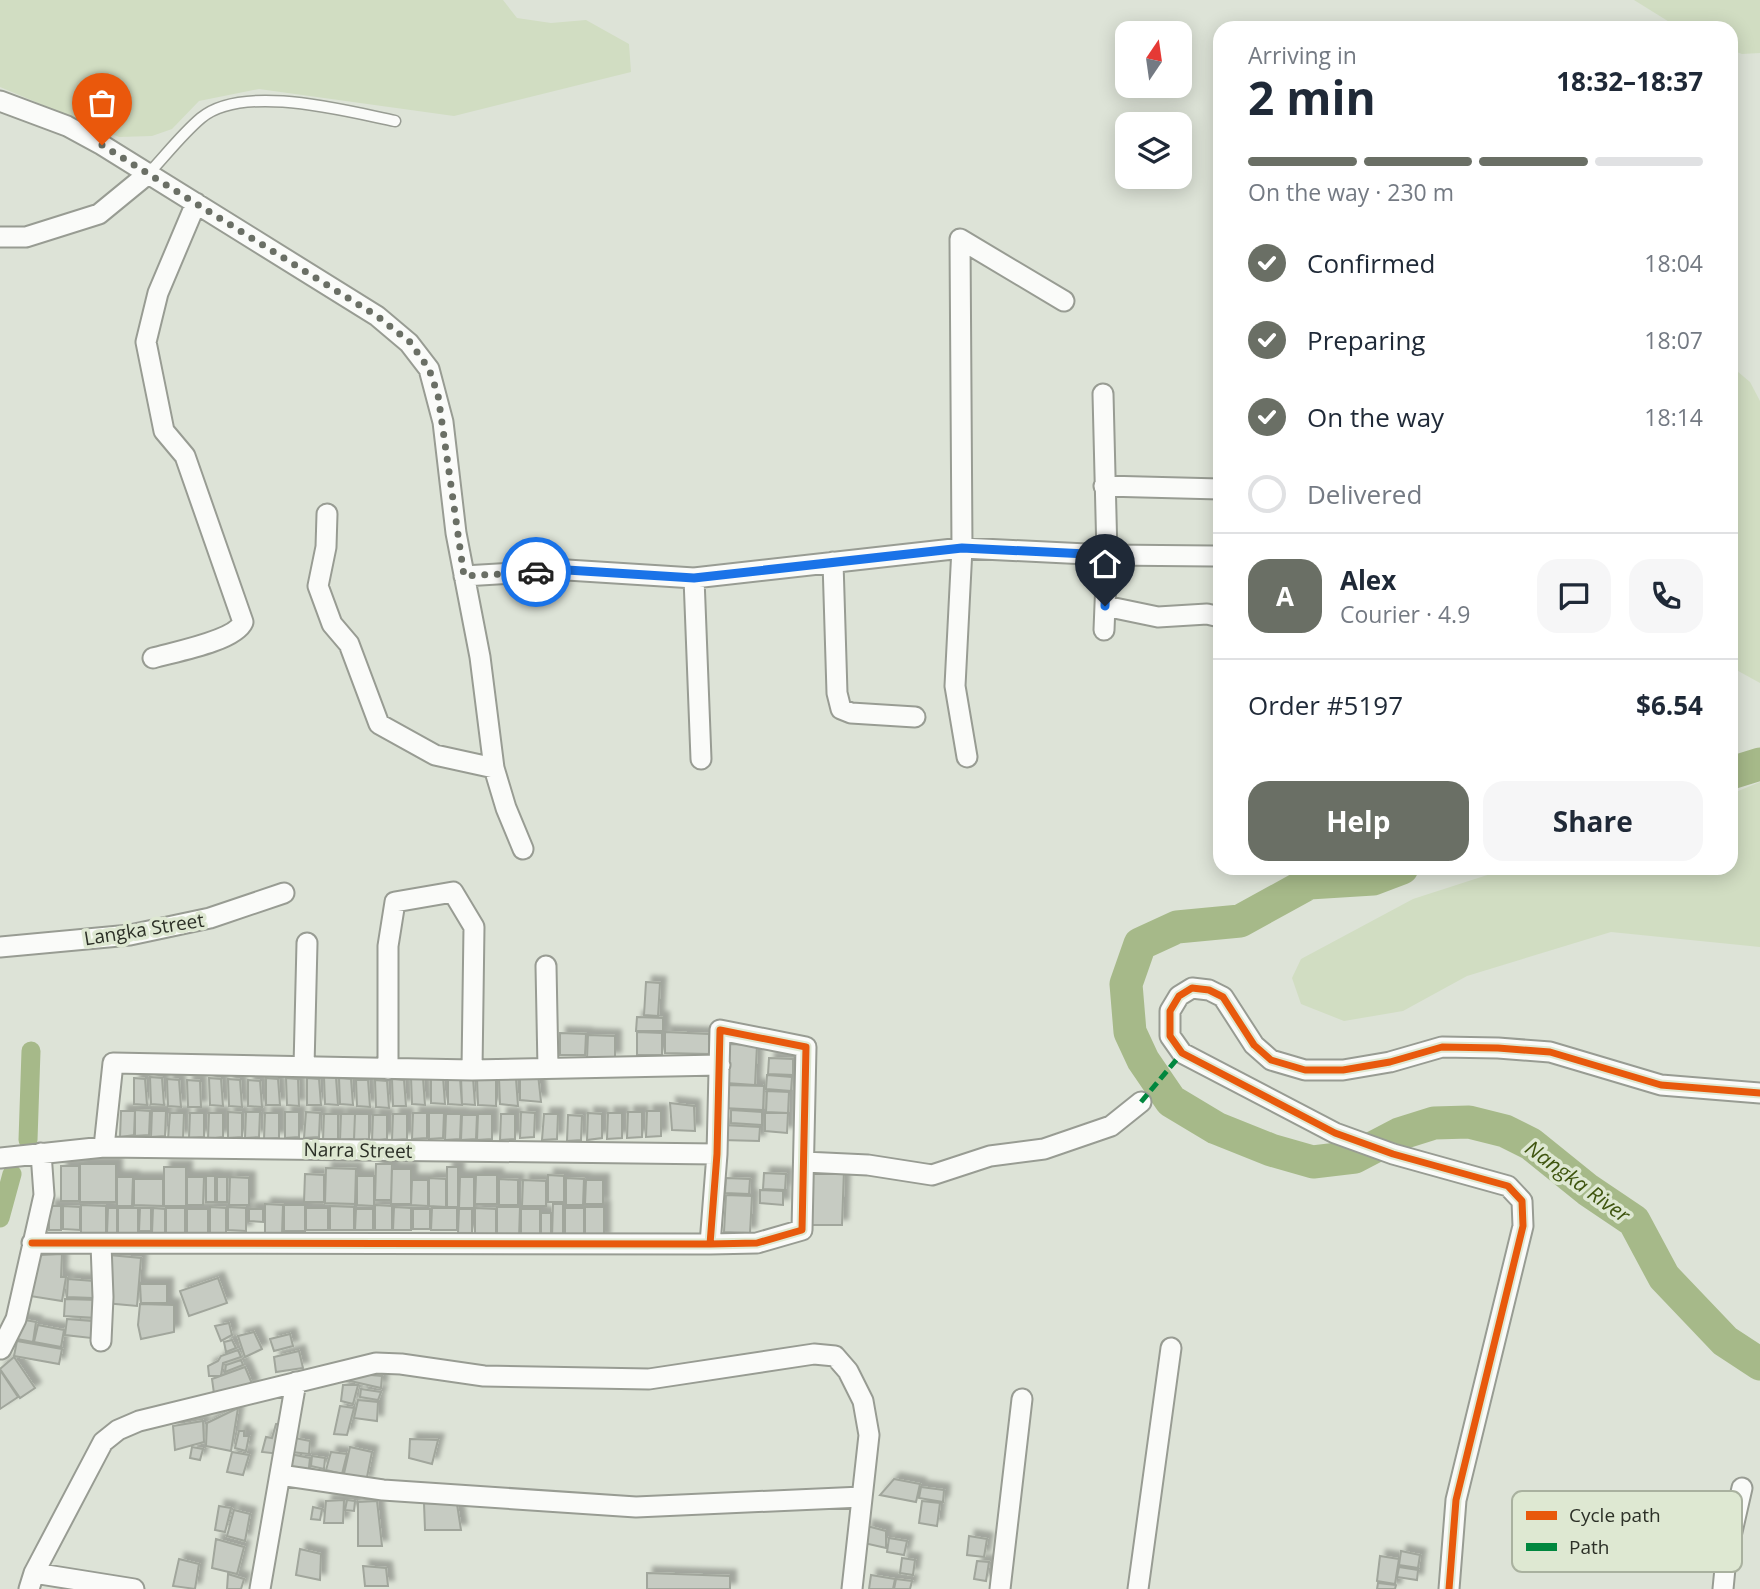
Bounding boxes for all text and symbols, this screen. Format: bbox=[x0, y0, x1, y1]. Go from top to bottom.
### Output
north arrow bbox=[1115, 21, 1192, 98]
map controls bbox=[1115, 21, 1192, 189]
text: Arriving in bbox=[1248, 39, 1357, 71]
text: 18:32–18:37 bbox=[1556, 63, 1703, 99]
text: 2 min bbox=[1248, 66, 1376, 128]
pin bbox=[72, 73, 132, 145]
icon: bag bbox=[83, 84, 121, 122]
button: layers bbox=[1115, 112, 1192, 189]
text: On the way · 230 m bbox=[1248, 176, 1454, 208]
icon: check bbox=[1248, 244, 1286, 282]
text: Confirmed bbox=[1307, 245, 1435, 281]
text: 18:04 bbox=[1644, 247, 1703, 279]
icon: check bbox=[1248, 321, 1286, 359]
text: Preparing bbox=[1307, 322, 1425, 358]
text: 18:07 bbox=[1644, 324, 1703, 356]
icon: check bbox=[1248, 398, 1286, 436]
text: On the way bbox=[1307, 399, 1444, 435]
text: 18:14 bbox=[1644, 401, 1703, 433]
text: Delivered bbox=[1307, 476, 1422, 512]
pin bbox=[1075, 534, 1135, 606]
courier bbox=[501, 537, 571, 607]
icon: home bbox=[1086, 545, 1124, 583]
icon: car bbox=[517, 553, 555, 591]
button: chat bbox=[1537, 559, 1611, 633]
button: phone bbox=[1629, 559, 1703, 633]
text: Alex bbox=[1340, 562, 1396, 598]
text: A bbox=[1276, 578, 1294, 614]
text: Courier · 4.9 bbox=[1340, 598, 1470, 630]
text: Order #5197 bbox=[1248, 687, 1403, 723]
text: $6.54 bbox=[1636, 687, 1703, 723]
button: Help bbox=[1248, 781, 1469, 861]
button: Share bbox=[1483, 781, 1703, 861]
street label: Langka Street bbox=[82, 907, 206, 951]
water label: Nangka River bbox=[1520, 1134, 1637, 1229]
street label: Narra Street bbox=[303, 1136, 413, 1164]
legend bbox=[1512, 1491, 1742, 1572]
text: Cycle path bbox=[1569, 1502, 1661, 1528]
text: Path bbox=[1569, 1534, 1609, 1560]

